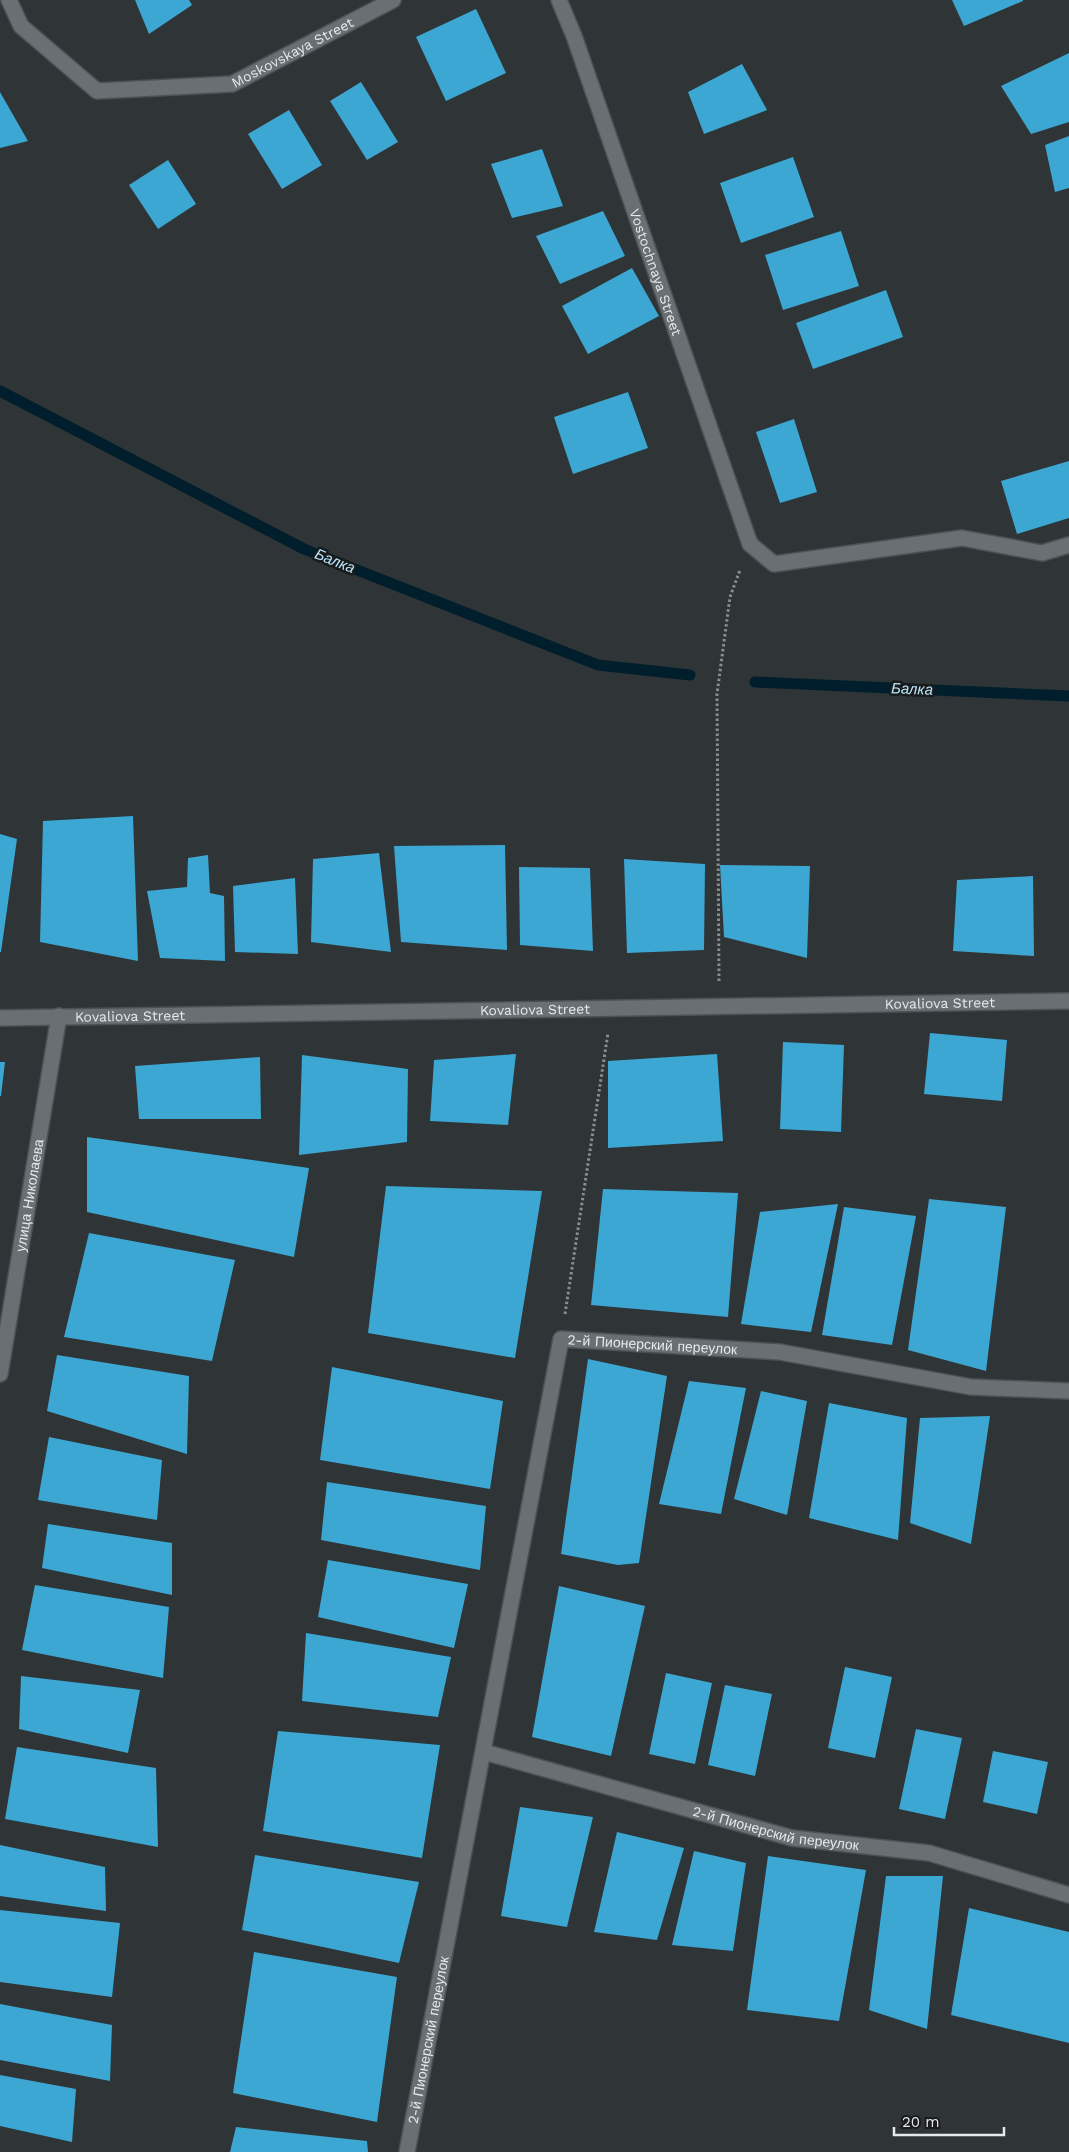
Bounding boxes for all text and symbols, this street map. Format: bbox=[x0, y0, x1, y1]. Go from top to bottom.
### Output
street label: Moskovskaya Street bbox=[229, 14, 356, 91]
street label: Vostochnaya Street bbox=[627, 207, 685, 338]
water label: Балка bbox=[312, 545, 358, 577]
water label: Балка bbox=[891, 679, 933, 699]
street label: Kovaliova Street bbox=[885, 994, 995, 1012]
street label: Kovaliova Street bbox=[480, 1001, 590, 1018]
street label: Kovaliova Street bbox=[75, 1007, 185, 1025]
street label: улица Николаева bbox=[12, 1138, 47, 1253]
street label: 2-й Пионерский переулок bbox=[567, 1331, 739, 1357]
street label: 2-й Пионерский переулок bbox=[691, 1803, 861, 1853]
street label: 2-й Пионерский переулок bbox=[405, 1954, 452, 2125]
scale bar bbox=[894, 2104, 1004, 2136]
text: 20 m bbox=[902, 2113, 940, 2131]

